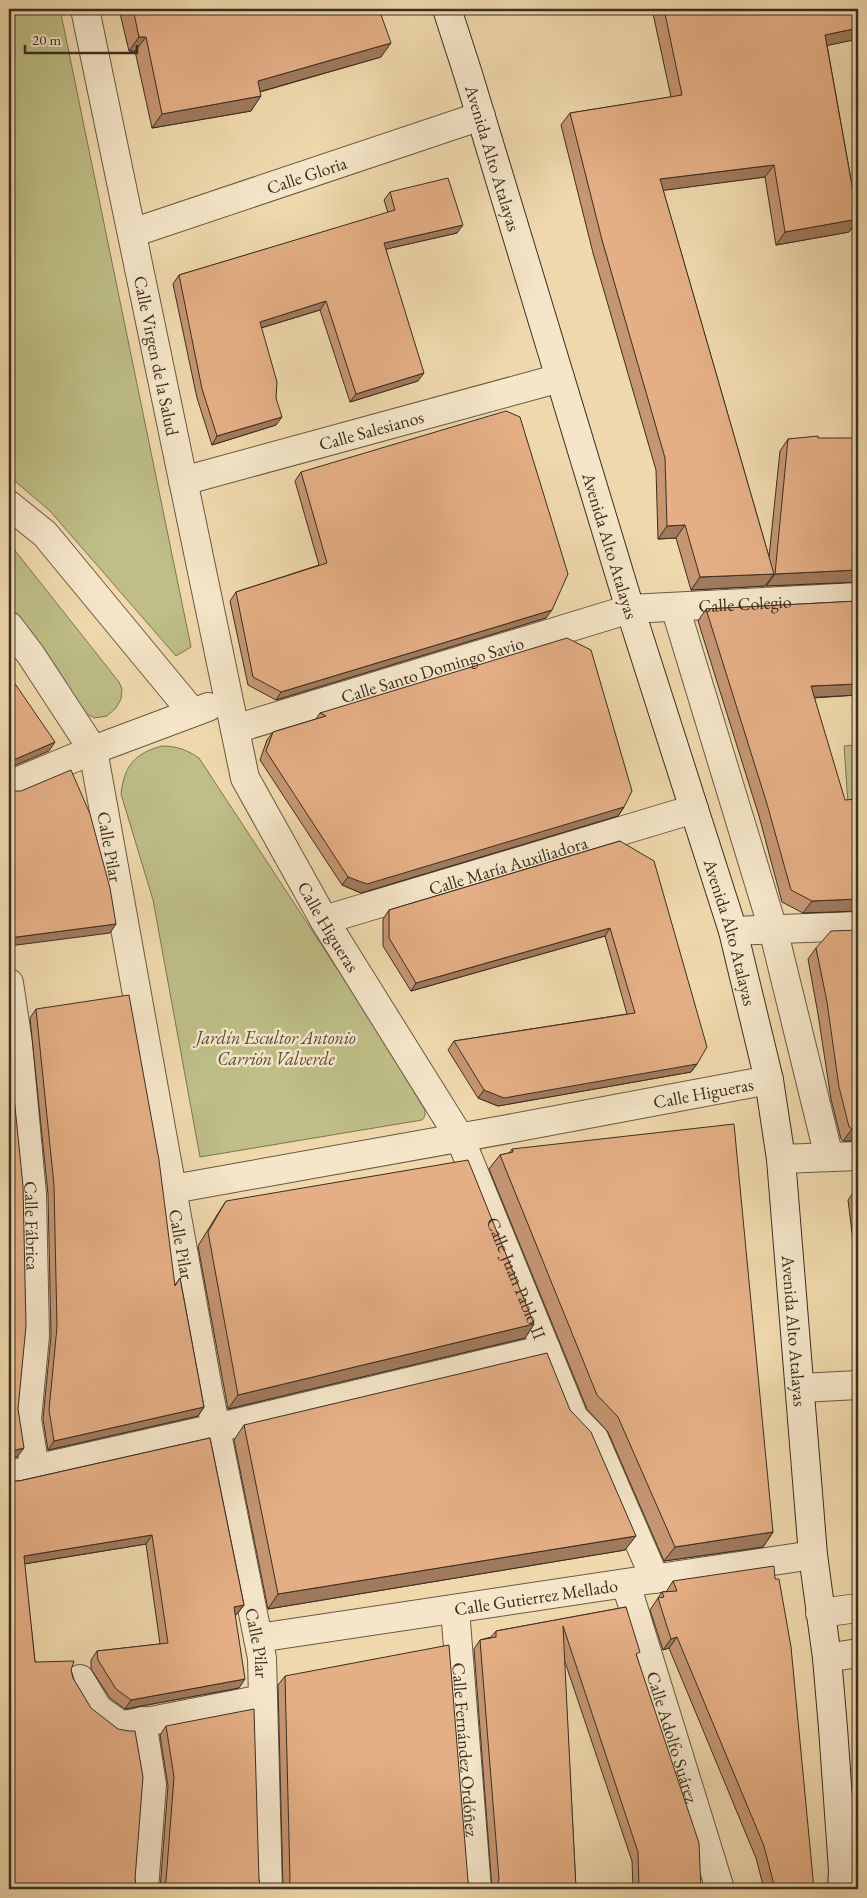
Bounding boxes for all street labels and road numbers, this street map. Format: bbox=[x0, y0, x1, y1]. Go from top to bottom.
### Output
street label: Avenida Alto Atalayas bbox=[460, 81, 526, 234]
street label: Calle Gloria bbox=[263, 150, 350, 199]
street label: Calle Virgen de la Salud bbox=[129, 274, 185, 438]
street label: Calle Salesianos bbox=[316, 404, 426, 455]
street label: Avenida Alto Atalayas bbox=[577, 469, 644, 622]
street label: Calle Colegio bbox=[698, 589, 792, 617]
street label: Calle Santo Domingo Savio bbox=[338, 631, 526, 708]
street label: Calle Pilar bbox=[93, 810, 128, 884]
street label: Calle María Auxiliadora bbox=[426, 830, 591, 900]
street label: Avenida Alto Atalayas bbox=[699, 855, 762, 1008]
street label: Calle Higueras bbox=[293, 877, 365, 976]
street label: Calle Higueras bbox=[651, 1072, 756, 1113]
street label: Calle Fábrica bbox=[19, 1180, 45, 1271]
street label: Calle Pilar bbox=[164, 1207, 200, 1281]
street label: Calle Juan Pablo II bbox=[482, 1214, 552, 1342]
street label: Avenida Alto Atalayas bbox=[777, 1253, 812, 1408]
street label: Calle Gutierrez Mellado bbox=[453, 1573, 619, 1620]
street label: Calle Pilar bbox=[241, 1606, 274, 1678]
street label: Calle Fernández Ordóñez bbox=[448, 1661, 484, 1838]
street label: Calle Adolfo Suárez bbox=[642, 1668, 704, 1806]

